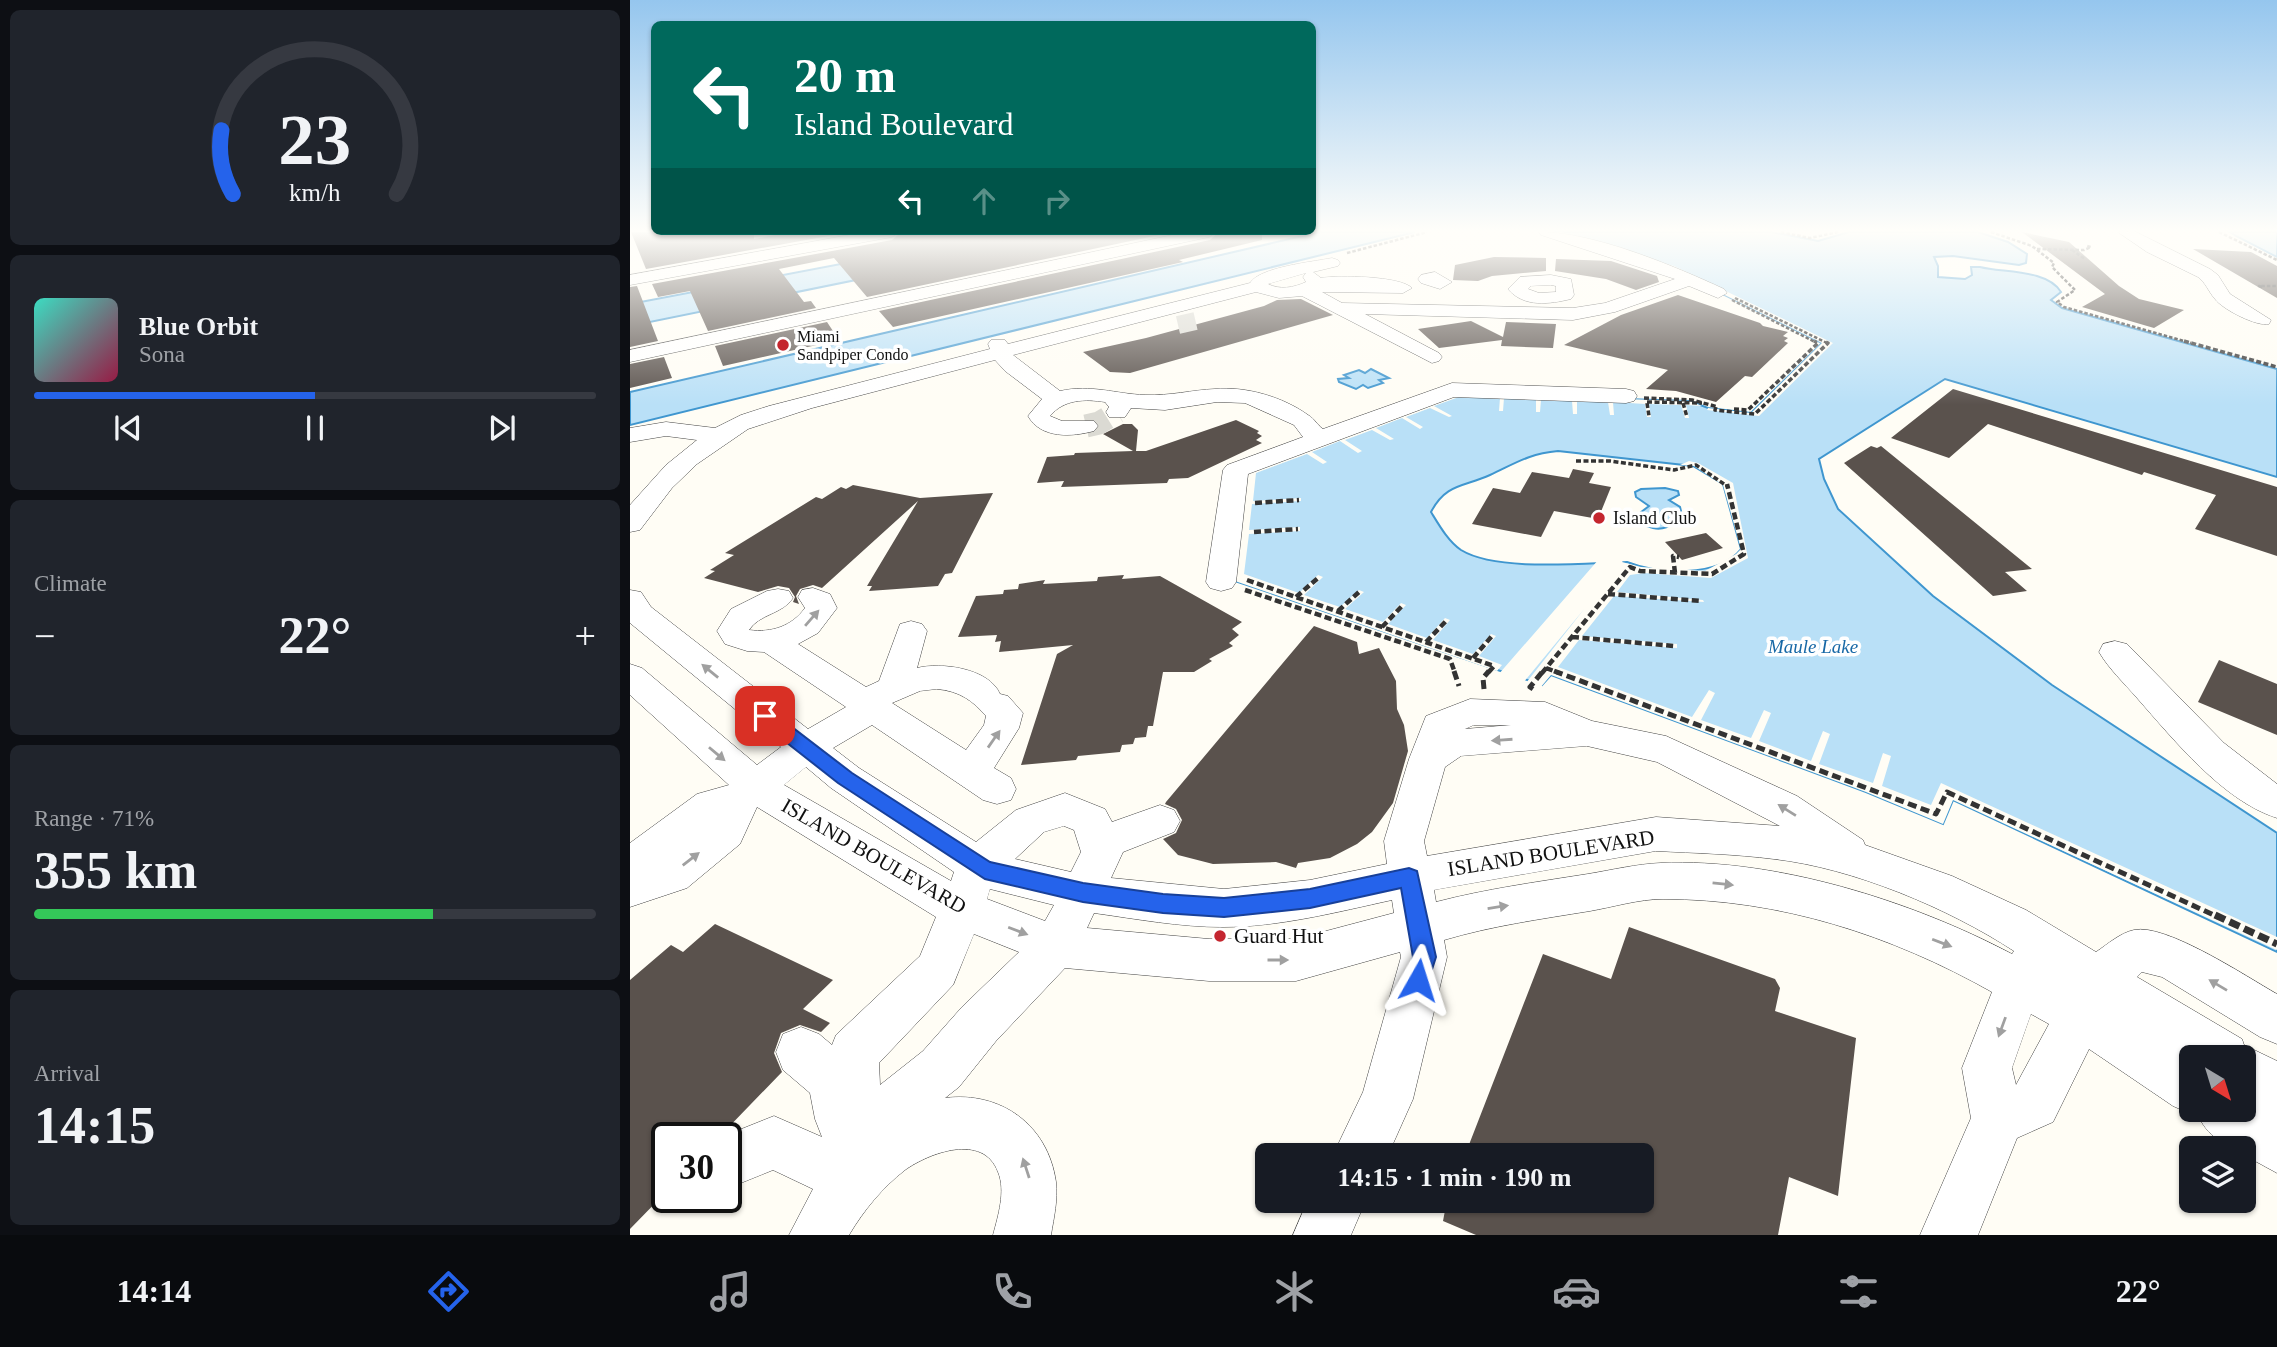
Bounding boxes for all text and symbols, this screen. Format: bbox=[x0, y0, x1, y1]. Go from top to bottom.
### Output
text: 20 m bbox=[794, 48, 896, 103]
icon: left bbox=[679, 49, 770, 140]
text: 23 bbox=[279, 99, 351, 180]
text: Island Boulevard bbox=[794, 106, 1014, 142]
text: km/h bbox=[289, 178, 341, 205]
icon: left bbox=[892, 182, 930, 220]
icon: ahead bbox=[965, 182, 1003, 220]
icon: right bbox=[1038, 182, 1076, 220]
text: Blue Orbit bbox=[139, 312, 258, 341]
place label: Miami Sandpiper Condo bbox=[797, 328, 909, 364]
marker: Miami Sandpiper Condo bbox=[775, 337, 791, 353]
text: Sona bbox=[139, 342, 185, 367]
icon: previous bbox=[109, 409, 147, 447]
icon: pause bbox=[296, 409, 334, 447]
icon: next bbox=[483, 409, 521, 447]
place label: Island Club bbox=[1613, 508, 1697, 528]
marker: Island Club bbox=[1591, 510, 1607, 526]
text: Climate bbox=[34, 571, 107, 596]
text: 22° bbox=[279, 607, 351, 664]
one-way arrow bbox=[805, 609, 820, 627]
text: − bbox=[34, 615, 55, 657]
text: + bbox=[575, 615, 596, 657]
water label: Maule Lake bbox=[1767, 636, 1858, 657]
one-way arrow bbox=[701, 664, 718, 679]
pin bbox=[735, 686, 795, 746]
icon: arrive bbox=[746, 697, 784, 735]
one-way arrow bbox=[987, 730, 1001, 748]
one-way arrow bbox=[1491, 734, 1513, 745]
one-way arrow bbox=[709, 746, 726, 761]
street label: ISLAND BOULEVARD bbox=[777, 793, 971, 919]
one-way arrow bbox=[1777, 804, 1796, 817]
text: Range · 71% bbox=[34, 806, 154, 831]
street label: ISLAND BOULEVARD bbox=[1446, 825, 1656, 881]
text: 355 km bbox=[34, 842, 197, 899]
one-way arrow bbox=[681, 852, 699, 867]
one-way arrow bbox=[1712, 879, 1734, 890]
one-way arrow bbox=[1487, 901, 1509, 912]
place label: Guard Hut bbox=[1234, 924, 1323, 948]
one-way arrow bbox=[1007, 925, 1028, 936]
marker: Guard Hut bbox=[1212, 928, 1228, 944]
one-way arrow bbox=[1931, 937, 1952, 948]
position arrow bbox=[1381, 943, 1455, 1017]
one-way arrow bbox=[1267, 954, 1289, 966]
one-way arrow bbox=[2209, 979, 2228, 992]
one-way arrow bbox=[1996, 1016, 2007, 1037]
north arrow bbox=[2179, 1045, 2256, 1122]
map controls bbox=[2179, 1045, 2256, 1213]
text: Arrival bbox=[34, 1061, 100, 1086]
text: 14:15 bbox=[34, 1097, 155, 1154]
speed limit sign: 30 bbox=[651, 1122, 742, 1213]
button: layers bbox=[2179, 1136, 2256, 1213]
one-way arrow bbox=[1020, 1158, 1031, 1179]
text: 14:15 · 1 min · 190 m bbox=[1338, 1163, 1572, 1192]
icon: directions bbox=[424, 1267, 473, 1316]
icon: music bbox=[706, 1267, 755, 1316]
icon: phone bbox=[988, 1267, 1037, 1316]
icon: climate bbox=[1270, 1267, 1319, 1316]
icon: car bbox=[1552, 1267, 1601, 1316]
icon: filters bbox=[1834, 1267, 1883, 1316]
text: 14:14 bbox=[116, 1273, 191, 1309]
text: 22° bbox=[2116, 1273, 2160, 1309]

